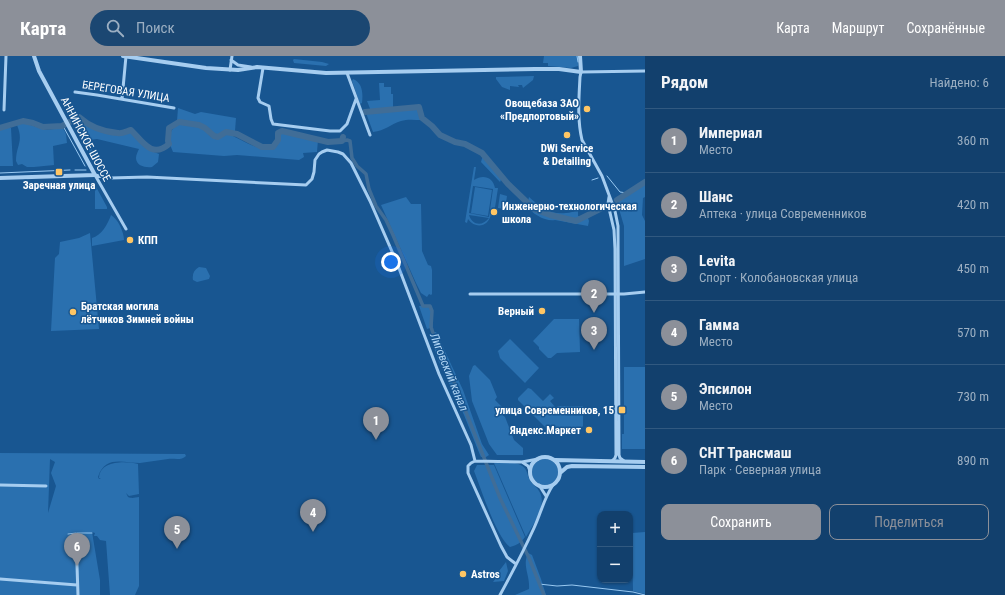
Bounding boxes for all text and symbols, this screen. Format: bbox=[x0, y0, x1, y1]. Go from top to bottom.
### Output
search box bbox=[90, 10, 370, 46]
text: Карта bbox=[20, 17, 66, 40]
icon: search bbox=[104, 17, 126, 39]
text: Поиск bbox=[136, 19, 175, 37]
text: Карта bbox=[776, 20, 810, 36]
text: Маршрут bbox=[832, 20, 884, 36]
text: Сохранённые bbox=[906, 20, 985, 36]
text: Рядом bbox=[661, 72, 708, 92]
text: Найдено: 6 bbox=[929, 75, 989, 90]
street label: БЕРЕГОВАЯ УЛИЦА bbox=[81, 78, 171, 105]
street label: АННИНСКОЕ ШОССЕ bbox=[58, 95, 114, 184]
place label: Овощебаза ЗАО «Предпортовый» bbox=[500, 97, 579, 123]
marker: Овощебаза ЗАО «Предпортовый» bbox=[582, 104, 592, 114]
text: Империал bbox=[699, 124, 762, 142]
marker: DWi Service & Detailing bbox=[562, 130, 572, 140]
text: 1 bbox=[671, 133, 677, 148]
text: 360 m bbox=[957, 133, 989, 148]
place label: DWi Service & Detailing bbox=[541, 142, 593, 168]
text: Место bbox=[699, 142, 733, 157]
marker: Заречная улица bbox=[54, 167, 64, 177]
place label: Заречная улица bbox=[23, 179, 95, 192]
text: Шанс bbox=[699, 188, 733, 206]
text: 2 bbox=[671, 197, 677, 212]
text: 420 m bbox=[957, 197, 989, 212]
place label: Инженерно-технологическая школа bbox=[502, 200, 637, 226]
text: Аптека · улица Современников bbox=[699, 206, 867, 221]
marker: Инженерно-технологическая школа bbox=[489, 207, 499, 217]
place label: КПП bbox=[138, 234, 158, 247]
marker: КПП bbox=[125, 235, 135, 245]
your location bbox=[381, 252, 401, 272]
text: Levita bbox=[699, 252, 735, 270]
text: 3 bbox=[671, 261, 677, 276]
text: 450 m bbox=[957, 261, 989, 276]
text: Спорт · Колобановская улица bbox=[699, 270, 858, 285]
pin: 2 bbox=[581, 280, 607, 313]
place label: Братская могила лётчиков Зимней войны bbox=[81, 300, 194, 326]
place label: Верный bbox=[498, 305, 534, 318]
marker: Верный bbox=[537, 306, 547, 316]
marker: Братская могила лётчиков Зимней войны bbox=[68, 307, 78, 317]
text: Гамма bbox=[699, 316, 739, 334]
pin: 3 bbox=[581, 317, 607, 350]
text: 4 bbox=[671, 325, 677, 340]
text: 570 m bbox=[957, 325, 989, 340]
water label: Лиговский канал bbox=[427, 330, 471, 413]
text: Место bbox=[699, 334, 733, 349]
text: Эпсилон bbox=[699, 380, 752, 398]
text: 5 bbox=[671, 389, 677, 404]
text: 730 m bbox=[957, 389, 989, 404]
text: Место bbox=[699, 398, 733, 413]
place label: улица Современников, 15 bbox=[495, 404, 614, 417]
marker: улица Современников, 15 bbox=[617, 405, 627, 415]
pin: 1 bbox=[363, 407, 389, 440]
place label: Яндекс.Маркет bbox=[509, 424, 581, 437]
marker: Яндекс.Маркет bbox=[584, 425, 594, 435]
text: СНТ Трансмаш bbox=[699, 444, 792, 462]
text: 6 bbox=[671, 453, 677, 468]
text: 890 m bbox=[957, 453, 989, 468]
text: Парк · Северная улица bbox=[699, 462, 821, 477]
pin: 4 bbox=[300, 499, 326, 532]
button: Сохранить bbox=[661, 504, 821, 540]
button: Поделиться bbox=[829, 504, 989, 540]
map controls bbox=[597, 511, 633, 583]
button: + bbox=[597, 511, 633, 547]
pin: 5 bbox=[164, 516, 190, 549]
pin: 6 bbox=[64, 533, 90, 566]
button: − bbox=[597, 547, 633, 583]
place label: Astros bbox=[471, 568, 500, 581]
marker: Astros bbox=[458, 569, 468, 579]

